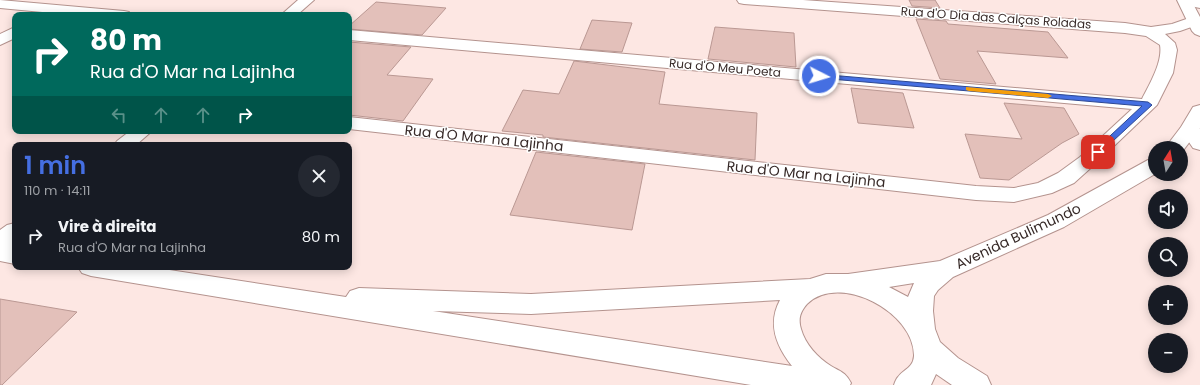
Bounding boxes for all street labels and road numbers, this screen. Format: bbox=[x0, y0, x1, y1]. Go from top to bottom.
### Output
street label: Rua d'O Dia das Calças Roladas bbox=[900, 2, 1092, 33]
street label: Rua d'O Meu Poeta bbox=[668, 54, 782, 81]
street label: Rua d'O Mar na Lajinha bbox=[404, 120, 564, 156]
street label: Rua d'O Mar na Lajinha bbox=[726, 156, 886, 192]
street label: Avenida Bulimundo bbox=[952, 198, 1084, 274]

